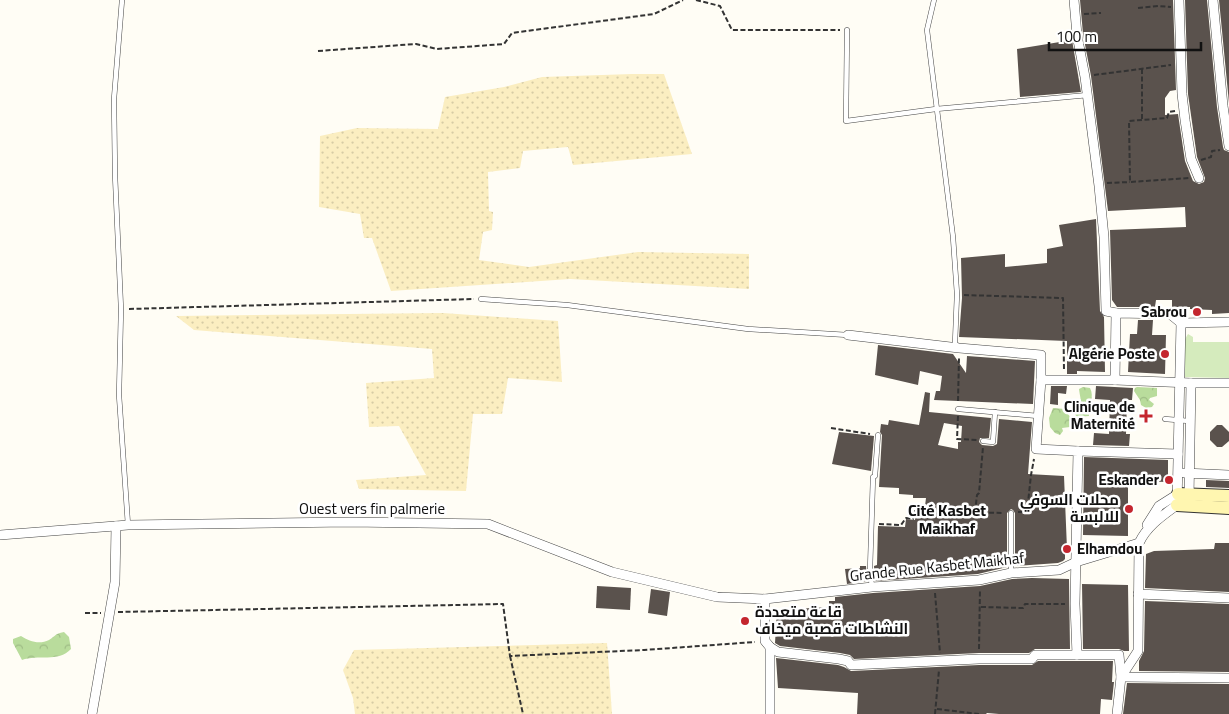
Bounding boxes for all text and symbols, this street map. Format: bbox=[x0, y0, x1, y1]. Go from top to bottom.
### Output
scale bar bbox=[1049, 20, 1202, 52]
text: 100 m bbox=[1056, 22, 1097, 51]
place label: Sabrou bbox=[1141, 297, 1187, 326]
marker: Sabrou bbox=[1191, 306, 1203, 318]
place label: Algérie Poste bbox=[1069, 339, 1155, 368]
marker: Algérie Poste bbox=[1159, 348, 1171, 360]
place label: Clinique de Maternité bbox=[1064, 392, 1135, 438]
marker: Clinique de Maternité bbox=[1139, 409, 1153, 423]
place label: Eskander bbox=[1099, 465, 1160, 494]
marker: Eskander bbox=[1163, 474, 1175, 486]
place label: محلات السوفي للالبسة bbox=[1020, 485, 1119, 531]
street label: Ouest vers fin palmerie bbox=[299, 494, 445, 523]
district label: Cité Kasbet Maikhaf bbox=[908, 495, 986, 543]
marker: محلات السوفي للالبسة bbox=[1123, 503, 1135, 515]
place label: Elhamdou bbox=[1077, 534, 1142, 563]
street label: Grande Rue Kasbet Maikhaf bbox=[848, 543, 1026, 590]
marker: Elhamdou bbox=[1061, 543, 1073, 555]
place label: قاعة متعددة النشاطات قصبة ميخاف bbox=[755, 597, 908, 643]
marker: قاعة متعددة النشاطات قصبة ميخاف bbox=[739, 615, 751, 627]

